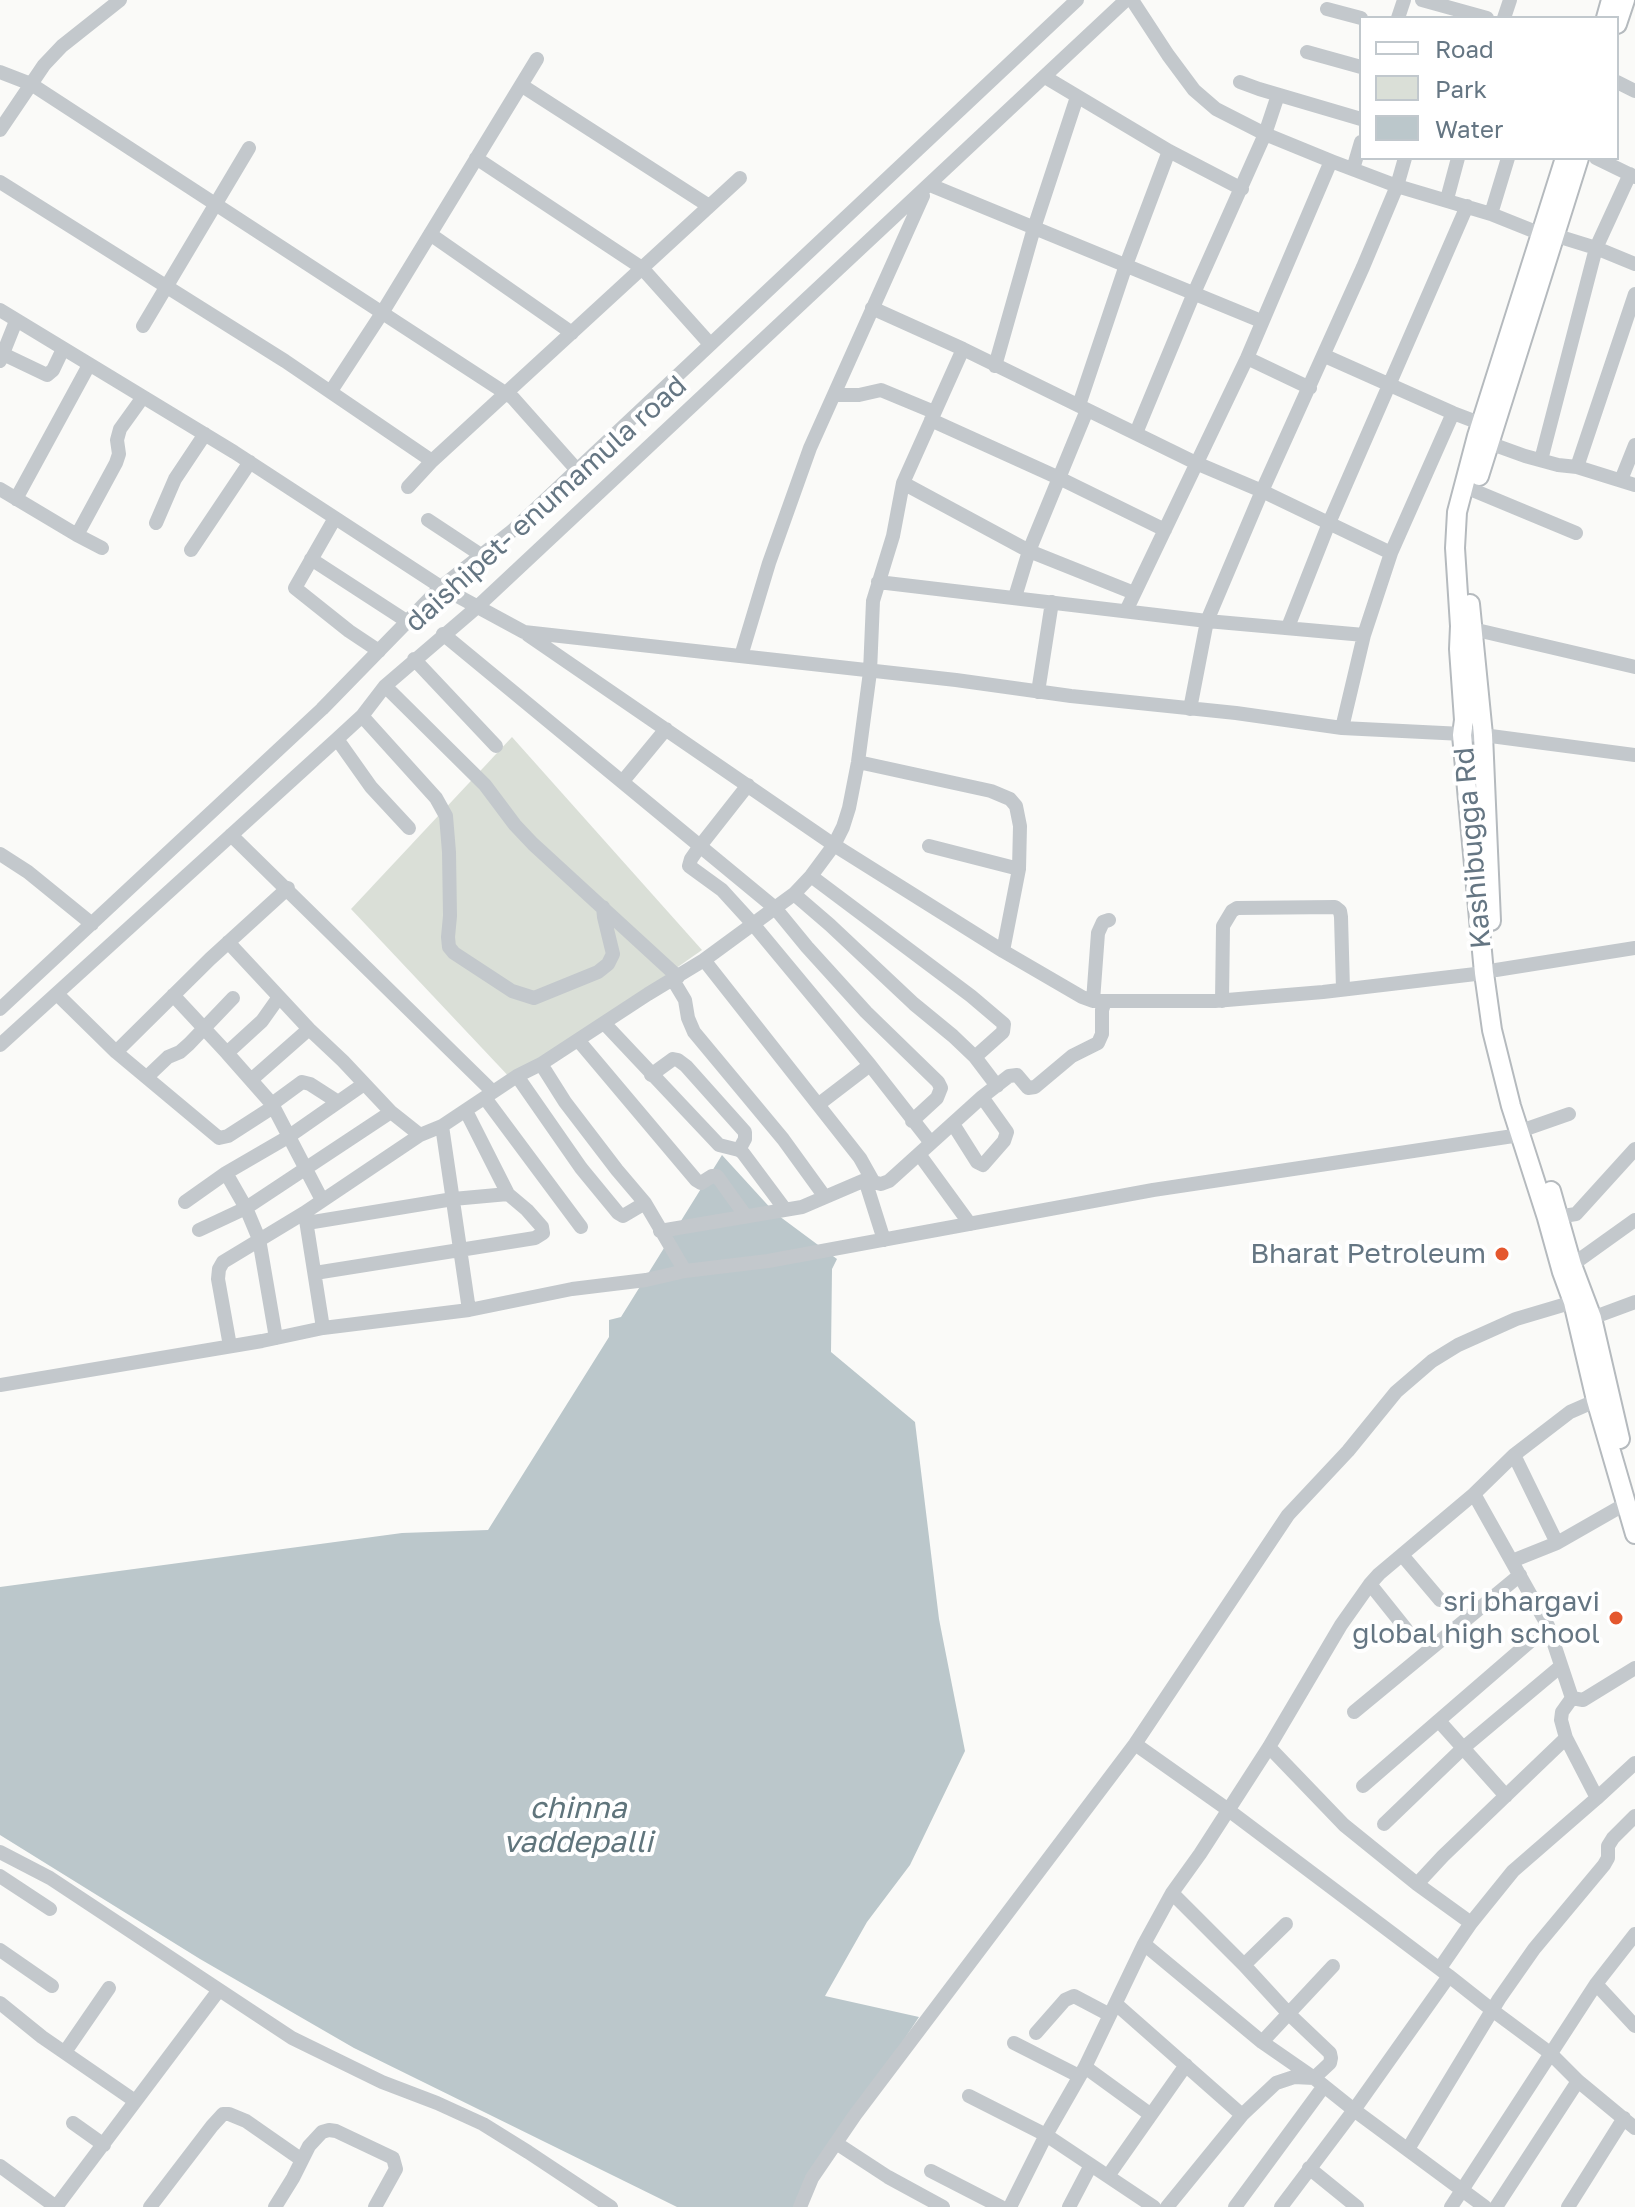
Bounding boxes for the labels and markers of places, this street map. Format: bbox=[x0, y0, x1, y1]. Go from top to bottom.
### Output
place label: Bharat Petroleum bbox=[1250, 1237, 1486, 1271]
marker: Bharat Petroleum bbox=[1493, 1245, 1511, 1263]
place label: sri bhargavi global high school bbox=[1352, 1585, 1600, 1651]
marker: sri bhargavi global high school bbox=[1607, 1609, 1625, 1627]

